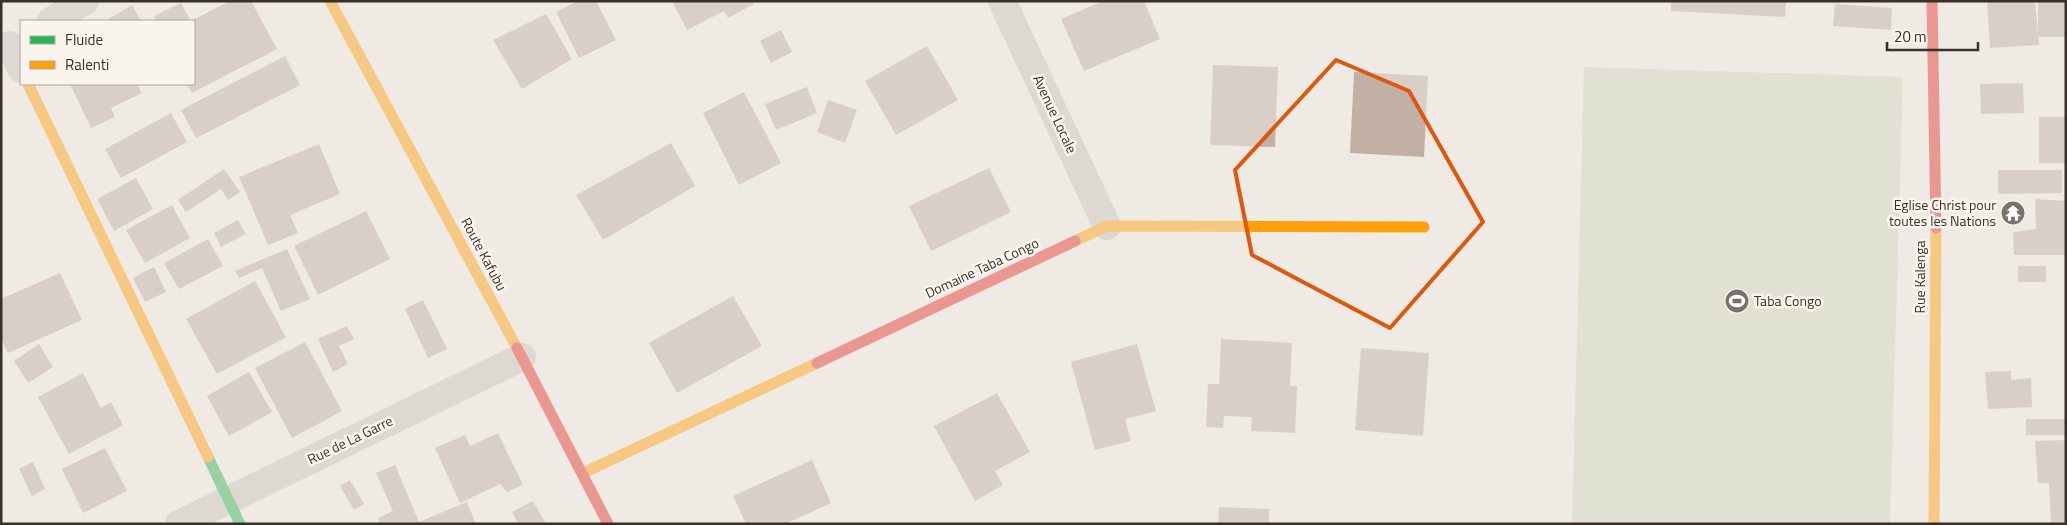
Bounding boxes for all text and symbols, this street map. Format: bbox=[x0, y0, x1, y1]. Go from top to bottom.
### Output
legend bbox=[20, 20, 195, 85]
scale bar bbox=[1887, 20, 1978, 52]
text: 20 m bbox=[1894, 25, 1927, 48]
text: Fluide bbox=[65, 28, 103, 51]
text: Ralenti bbox=[65, 53, 109, 76]
street label: Avenue Locale bbox=[1028, 71, 1083, 156]
place label: Eglise Christ pour toutes les Nations bbox=[1889, 194, 1996, 231]
temple icon: Eglise Christ pour toutes les Nations bbox=[2000, 200, 2026, 226]
street label: Route Kafubu bbox=[456, 213, 513, 294]
street label: Domaine Taba Congo bbox=[921, 232, 1042, 303]
street label: Rue Kalenga bbox=[1909, 240, 1930, 314]
sports icon: Taba Congo bbox=[1724, 288, 1750, 314]
place label: Taba Congo bbox=[1754, 290, 1822, 311]
street label: Rue de La Garre bbox=[303, 410, 396, 469]

